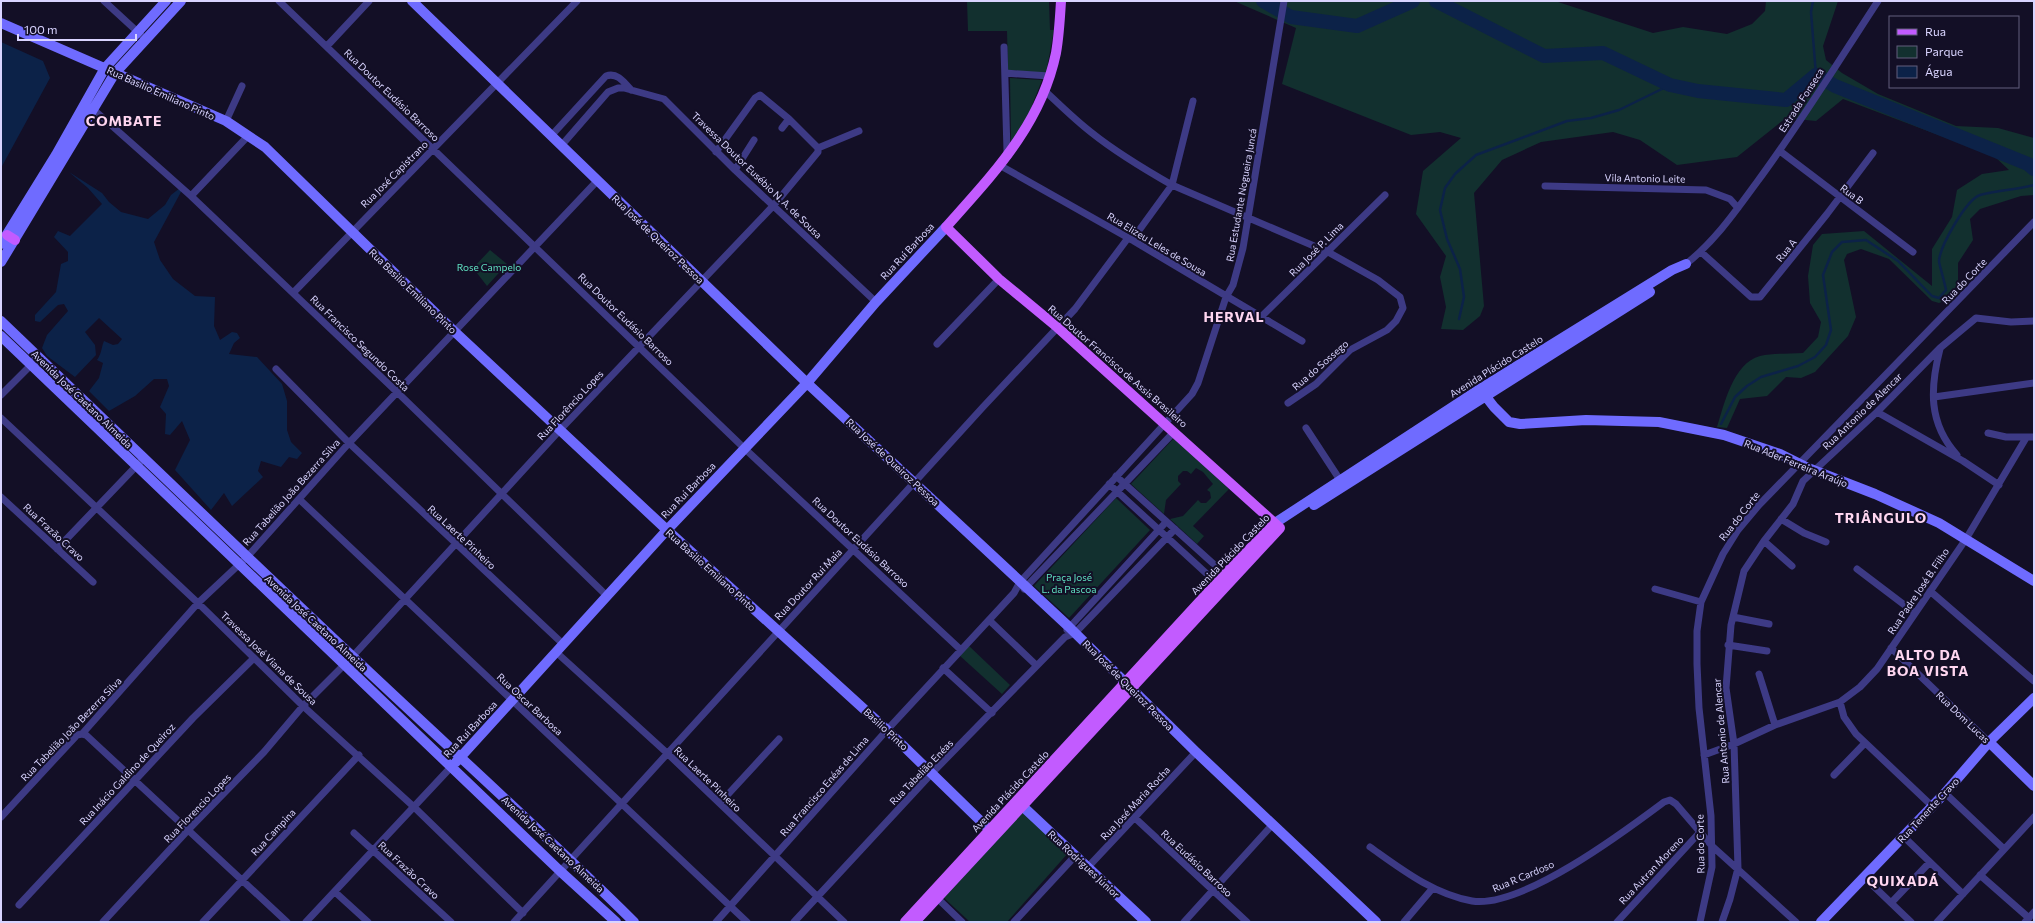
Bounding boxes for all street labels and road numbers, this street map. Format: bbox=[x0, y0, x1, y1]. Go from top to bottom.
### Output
street label: Rua Doutor Eudásio Barroso bbox=[342, 46, 442, 144]
street label: Rua Basilio Emiliano Pinto bbox=[105, 64, 217, 122]
street label: Estrada Fonseca bbox=[1776, 66, 1826, 134]
street label: Travessa Doutor Eusébio N. A. de Sousa bbox=[689, 109, 825, 241]
street label: Rua Estudante Nogueira Juncá bbox=[1223, 127, 1259, 263]
street label: Rua José Capistrano bbox=[358, 138, 430, 210]
street label: Vila Antonio Leite bbox=[1604, 171, 1686, 185]
street label: Rua B bbox=[1838, 181, 1866, 207]
street label: Rua José de Queiroz Pessoa bbox=[610, 192, 706, 286]
street label: Rua Elizeu Leles de Sousa bbox=[1105, 210, 1209, 278]
street label: Rua José P. Lima bbox=[1286, 219, 1346, 279]
street label: Rua Rui Barbosa bbox=[878, 220, 936, 282]
street label: Rua A bbox=[1773, 236, 1799, 264]
street label: Rua Basilio Emiliano Pinto bbox=[367, 246, 459, 336]
street label: Rua do Corte bbox=[1939, 256, 1989, 306]
street label: Rua Doutor Eudásio Barroso bbox=[576, 270, 676, 368]
street label: Rua Francisco Segundo Costa bbox=[308, 293, 412, 393]
street label: Rua Doutor Francisco de Assis Brasileiro bbox=[1046, 302, 1190, 430]
street label: Avenida Plácido Castelo bbox=[1447, 332, 1545, 400]
street label: Rua do Sossego bbox=[1289, 337, 1351, 393]
street label: Avenida José Caetano Almeida bbox=[29, 348, 135, 450]
street label: Rua Florêncio Lopes bbox=[534, 367, 606, 442]
street label: Rua Antonio de Alencar bbox=[1820, 370, 1904, 452]
street label: Rua José de Queiroz Pessoa bbox=[844, 416, 942, 508]
street label: Rua Tabelião João Bezerra Silva bbox=[240, 436, 342, 548]
street label: Rua Ader Ferreira Araújo bbox=[1742, 437, 1850, 489]
street label: Rua Rui Barbosa bbox=[658, 459, 718, 521]
street label: Rua do Corte bbox=[1716, 489, 1762, 543]
street label: Rua Doutor Eudásio Barroso bbox=[810, 494, 912, 590]
street label: Rua Frazão Cravo bbox=[21, 501, 87, 563]
street label: Rua Laerte Pinheiro bbox=[425, 502, 499, 572]
street label: Avenida Plácido Castelo bbox=[1188, 511, 1272, 597]
street label: Rua Basilio Emiliano Pinto bbox=[664, 526, 758, 614]
street label: Rua Doutor Rui Maia bbox=[772, 546, 844, 622]
street label: Rua Padre José B. Filho bbox=[1885, 546, 1951, 636]
street label: Avenida José Caetano Almeida bbox=[262, 572, 370, 674]
street label: Travessa José Viana de Sousa bbox=[218, 609, 320, 707]
street label: Rua José de Queiroz Pessoa bbox=[1080, 637, 1176, 733]
street label: Rua Oscar Barbosa bbox=[495, 670, 565, 738]
street label: Rua Tabelião João Bezerra Silva bbox=[18, 675, 124, 783]
street label: Rua Antonio de Alencar bbox=[1710, 678, 1732, 784]
street label: Rua Dom Lucas bbox=[1934, 689, 1992, 746]
street label: Rua Rui Barbosa bbox=[441, 698, 499, 760]
street label: Basilio Pinto bbox=[861, 705, 911, 753]
street label: Rua Inácio Galdino de Queiroz bbox=[77, 721, 177, 827]
street label: Rua Francisco Enéas de Lima bbox=[777, 734, 871, 838]
street label: Rua Tabelião Enéas bbox=[887, 736, 956, 807]
street label: Rua Laerte Pinheiro bbox=[672, 744, 744, 814]
street label: Avenida Plácido Castelo bbox=[969, 748, 1051, 834]
street label: Rua José Maria Rocha bbox=[1098, 764, 1172, 842]
street label: Rua Florencio Lopes bbox=[161, 771, 233, 845]
street label: Rua Tenente Cravo bbox=[1895, 775, 1961, 845]
street label: Avenida José Caetano Almeida bbox=[499, 793, 607, 895]
street label: Rua Campina bbox=[248, 806, 298, 858]
street label: Rua do Corte bbox=[1693, 814, 1707, 874]
street label: Rua Eudásio Barroso bbox=[1159, 827, 1235, 899]
street label: Rua Rodrigues Júnior bbox=[1046, 828, 1122, 900]
street label: Rua Autran Moreno bbox=[1616, 833, 1686, 907]
street label: Rua Frazão Cravo bbox=[376, 839, 442, 901]
street label: Rua R Cardoso bbox=[1490, 858, 1556, 894]

